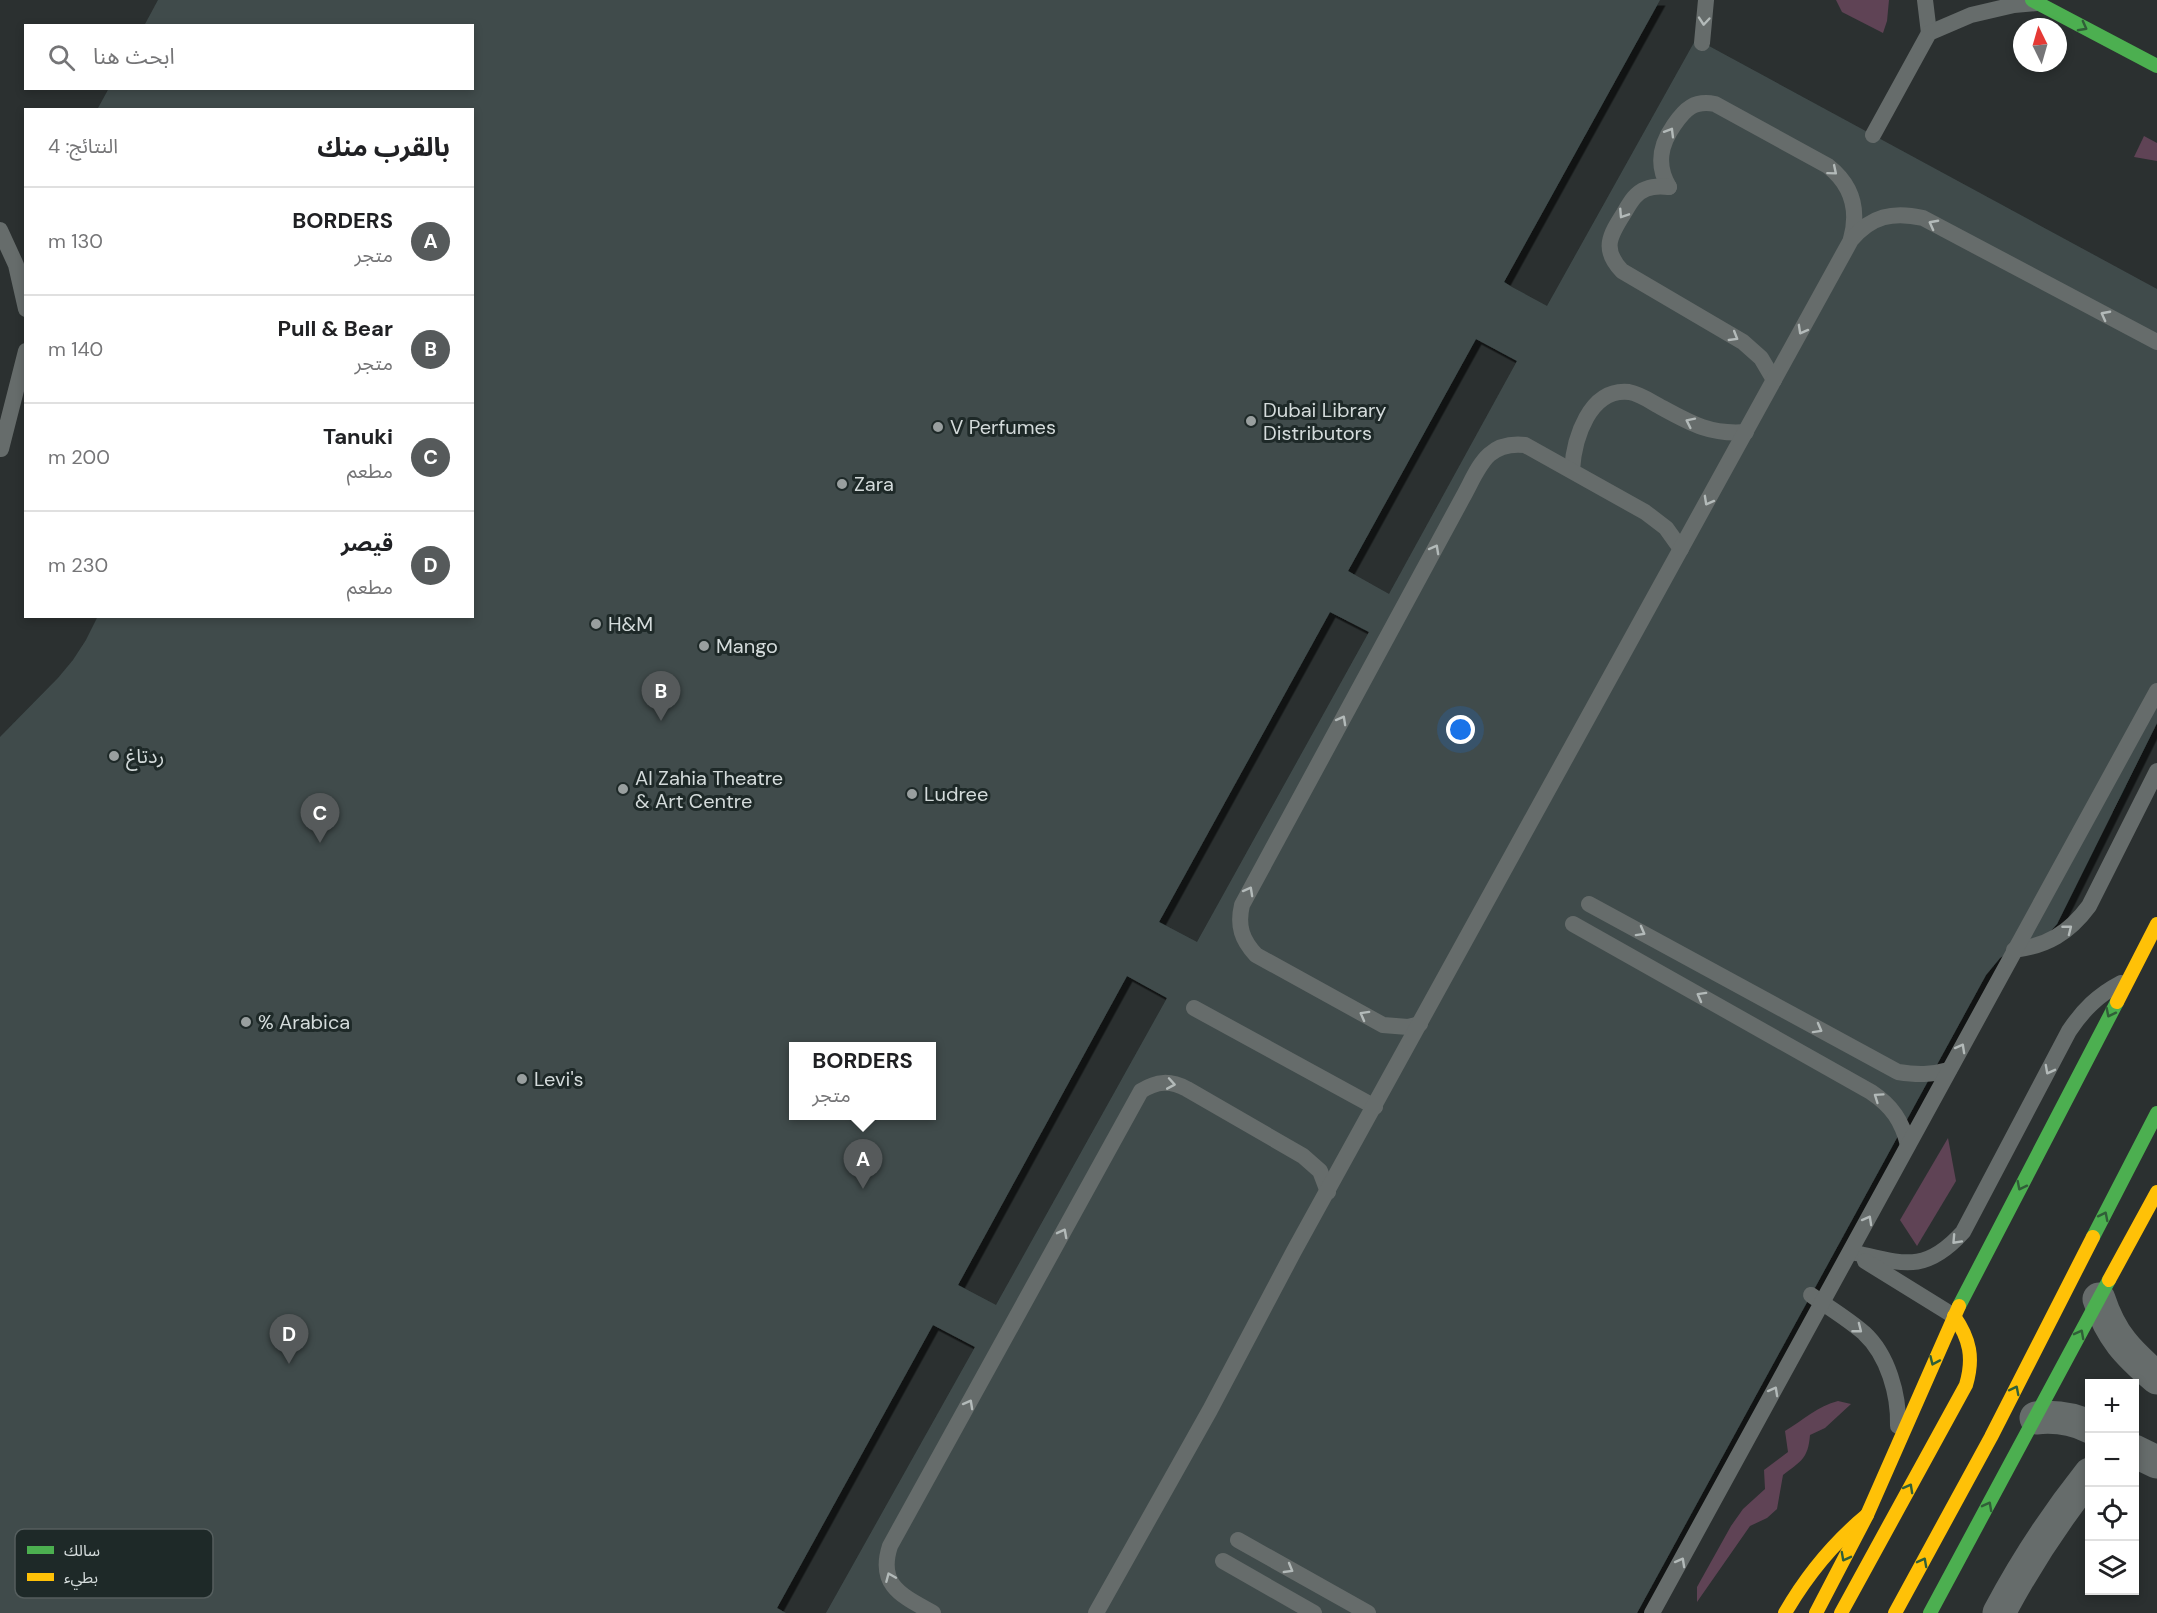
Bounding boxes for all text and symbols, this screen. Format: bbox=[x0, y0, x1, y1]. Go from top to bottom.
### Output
one-way arrow bbox=[1698, 17, 1711, 26]
north arrow bbox=[2013, 18, 2067, 72]
one-way arrow bbox=[2077, 20, 2088, 31]
search box bbox=[24, 24, 474, 90]
icon: search bbox=[45, 41, 78, 74]
text: ابحث هنا bbox=[93, 42, 175, 71]
one-way arrow bbox=[1662, 128, 1674, 138]
text: بالقرب منك bbox=[317, 130, 450, 164]
text: النتائج: 4 bbox=[48, 133, 118, 159]
one-way arrow bbox=[1826, 164, 1837, 175]
text: BORDERS bbox=[292, 206, 393, 235]
one-way arrow bbox=[1618, 208, 1630, 218]
one-way arrow bbox=[1929, 220, 1939, 231]
text: 130 m bbox=[48, 228, 103, 254]
text: A bbox=[423, 228, 438, 254]
text: متجر bbox=[354, 242, 393, 268]
one-way arrow bbox=[2101, 311, 2112, 322]
text: Pull & Bear bbox=[277, 314, 393, 343]
one-way arrow bbox=[1798, 324, 1809, 334]
one-way arrow bbox=[1728, 330, 1738, 342]
text: 140 m bbox=[48, 336, 103, 362]
text: B bbox=[424, 336, 437, 362]
text: متجر bbox=[354, 350, 393, 376]
place label: Dubai Library Distributors bbox=[1263, 397, 1386, 446]
place label: V Perfumes bbox=[950, 414, 1056, 440]
marker: Dubai Library Distributors bbox=[1244, 414, 1258, 428]
one-way arrow bbox=[1685, 418, 1696, 430]
marker: V Perfumes bbox=[931, 420, 945, 434]
text: Tanuki bbox=[323, 422, 393, 451]
text: 200 m bbox=[48, 444, 110, 470]
text: C bbox=[423, 444, 438, 470]
text: مطعم bbox=[347, 458, 393, 484]
place label: Zara bbox=[854, 471, 894, 497]
marker: Zara bbox=[835, 477, 849, 491]
one-way arrow bbox=[1704, 495, 1715, 505]
text: قيصر bbox=[341, 529, 393, 558]
one-way arrow bbox=[1428, 544, 1439, 555]
text: 230 m bbox=[48, 552, 108, 578]
text: D bbox=[423, 552, 438, 578]
text: مطعم bbox=[347, 574, 393, 600]
place label: H&M bbox=[608, 611, 653, 637]
marker: H&M bbox=[589, 617, 603, 631]
place label: Mango bbox=[716, 633, 778, 659]
marker: Mango bbox=[697, 639, 711, 653]
pin: B bbox=[642, 672, 680, 721]
your location bbox=[1446, 715, 1475, 744]
one-way arrow bbox=[1335, 716, 1346, 726]
place label: ردتاغ bbox=[126, 743, 164, 771]
marker: ردتاغ bbox=[107, 749, 121, 763]
place label: Al Zahia Theatre & Art Centre bbox=[635, 765, 783, 814]
place label: Ludree bbox=[924, 781, 988, 807]
marker: Al Zahia Theatre & Art Centre bbox=[616, 782, 630, 796]
marker: Ludree bbox=[905, 787, 919, 801]
pin: C bbox=[300, 794, 340, 843]
one-way arrow bbox=[1242, 887, 1253, 898]
one-way arrow bbox=[1634, 925, 1645, 936]
one-way arrow bbox=[2061, 926, 2072, 937]
one-way arrow bbox=[1696, 992, 1707, 1003]
one-way arrow bbox=[2106, 1007, 2117, 1017]
place label: % Arabica bbox=[258, 1009, 350, 1035]
one-way arrow bbox=[1360, 1011, 1370, 1022]
marker: % Arabica bbox=[239, 1015, 253, 1029]
one-way arrow bbox=[1811, 1022, 1822, 1033]
popup bbox=[789, 1042, 936, 1120]
one-way arrow bbox=[1954, 1044, 1965, 1054]
text: BORDERS bbox=[812, 1046, 913, 1075]
one-way arrow bbox=[2045, 1063, 2056, 1074]
place label: Levi's bbox=[534, 1066, 584, 1092]
marker: Levi's bbox=[515, 1072, 529, 1086]
one-way arrow bbox=[1166, 1078, 1176, 1090]
text: متجر bbox=[812, 1082, 851, 1108]
one-way arrow bbox=[1873, 1093, 1884, 1104]
pin: A bbox=[844, 1140, 882, 1189]
one-way arrow bbox=[2017, 1180, 2028, 1191]
one-way arrow bbox=[2097, 1212, 2108, 1222]
one-way arrow bbox=[1861, 1215, 1872, 1226]
one-way arrow bbox=[1056, 1229, 1067, 1240]
one-way arrow bbox=[1952, 1233, 1963, 1244]
pin: D bbox=[270, 1314, 308, 1364]
one-way arrow bbox=[1851, 1322, 1862, 1333]
one-way arrow bbox=[2073, 1330, 2084, 1341]
one-way arrow bbox=[1930, 1355, 1942, 1366]
map controls bbox=[2085, 1379, 2139, 1595]
button: + bbox=[2085, 1379, 2139, 1433]
one-way arrow bbox=[2008, 1385, 2019, 1396]
one-way arrow bbox=[1767, 1387, 1778, 1397]
one-way arrow bbox=[962, 1400, 973, 1411]
button: − bbox=[2085, 1433, 2139, 1487]
one-way arrow bbox=[1902, 1484, 1913, 1494]
button: locate bbox=[2085, 1487, 2139, 1541]
one-way arrow bbox=[1981, 1502, 1992, 1512]
legend bbox=[15, 1529, 213, 1598]
text: سالك bbox=[64, 1540, 100, 1561]
button: layers bbox=[2085, 1541, 2139, 1595]
one-way arrow bbox=[1840, 1551, 1852, 1562]
one-way arrow bbox=[1916, 1557, 1927, 1568]
one-way arrow bbox=[1673, 1558, 1685, 1568]
one-way arrow bbox=[1283, 1561, 1293, 1573]
text: بطيء bbox=[64, 1567, 98, 1590]
one-way arrow bbox=[885, 1572, 897, 1583]

